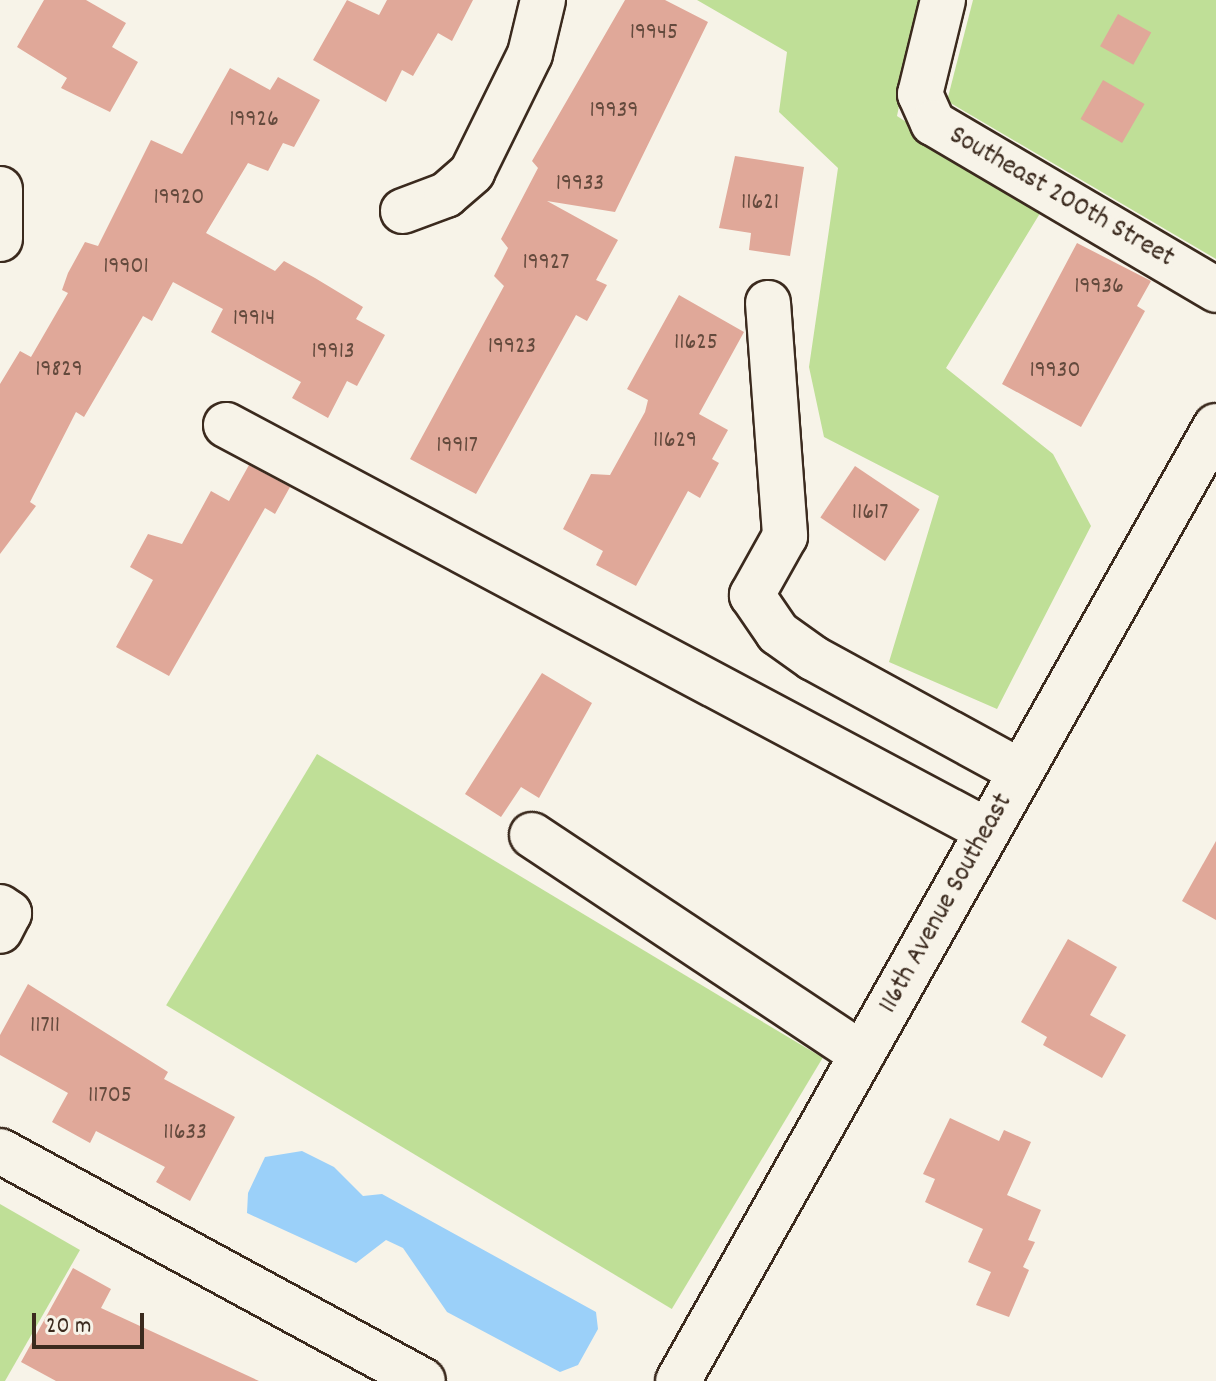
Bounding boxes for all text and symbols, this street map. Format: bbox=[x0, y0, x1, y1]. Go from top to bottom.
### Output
house number: 19945 bbox=[630, 20, 678, 48]
house number: 19939 bbox=[590, 98, 638, 126]
house number: 19926 bbox=[229, 107, 279, 135]
street label: Southeast 200th Street bbox=[942, 120, 1180, 276]
house number: 19933 bbox=[556, 171, 604, 199]
house number: 19920 bbox=[154, 185, 204, 213]
house number: 11621 bbox=[741, 190, 779, 218]
house number: 19927 bbox=[523, 250, 569, 278]
house number: 19901 bbox=[103, 254, 149, 282]
house number: 19936 bbox=[1074, 274, 1124, 302]
house number: 19914 bbox=[233, 306, 275, 334]
house number: 11625 bbox=[674, 330, 718, 358]
house number: 19923 bbox=[488, 334, 536, 362]
house number: 19913 bbox=[311, 339, 355, 367]
house number: 19829 bbox=[35, 357, 83, 385]
house number: 19930 bbox=[1030, 358, 1080, 386]
house number: 11629 bbox=[653, 428, 697, 456]
house number: 19917 bbox=[436, 433, 478, 461]
house number: 11617 bbox=[852, 500, 888, 528]
street label: 116th Avenue Southeast bbox=[873, 788, 1021, 1020]
house number: 11711 bbox=[30, 1013, 60, 1041]
house number: 11705 bbox=[88, 1083, 132, 1111]
house number: 11633 bbox=[163, 1120, 207, 1148]
scale bar bbox=[36, 1297, 148, 1347]
text: 20 m bbox=[46, 1310, 92, 1344]

